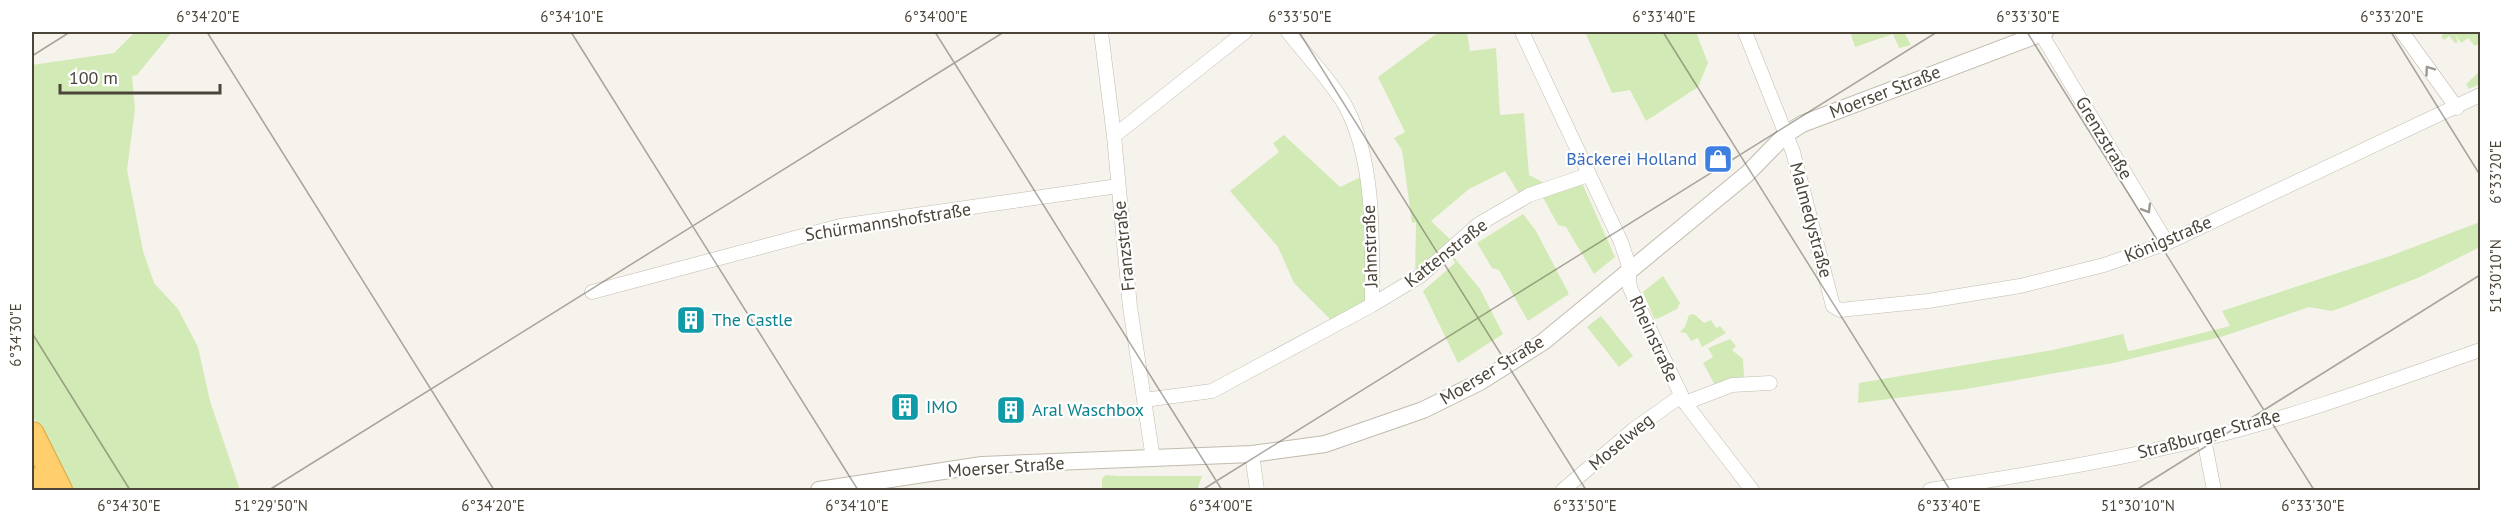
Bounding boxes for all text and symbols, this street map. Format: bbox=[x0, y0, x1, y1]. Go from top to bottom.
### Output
text: 6°34'20"E bbox=[176, 7, 240, 26]
text: 6°34'10"E bbox=[540, 7, 604, 26]
text: 6°34'00"E bbox=[904, 7, 968, 26]
text: 6°33'50"E bbox=[1268, 7, 1332, 26]
text: 6°33'40"E bbox=[1632, 7, 1696, 26]
text: 6°33'30"E bbox=[1996, 7, 2060, 26]
text: 6°33'20"E bbox=[2360, 7, 2424, 26]
scale bar bbox=[60, 57, 220, 95]
street label: Moerser Straße bbox=[1826, 60, 1944, 123]
one-way arrow bbox=[2425, 65, 2436, 76]
text: 100 m bbox=[69, 66, 118, 89]
street label: Grenzstraße bbox=[2071, 92, 2138, 183]
text: 6°33'20"E bbox=[2486, 140, 2505, 204]
shop icon: Bäckerei Holland bbox=[1702, 143, 1734, 175]
place label: Bäckerei Holland bbox=[1566, 147, 1697, 170]
street label: Malmedystraße bbox=[1785, 160, 1838, 280]
street label: Schürmannshofstraße bbox=[803, 197, 973, 246]
street label: Franzstraße bbox=[1107, 200, 1140, 292]
one-way arrow bbox=[2139, 203, 2151, 213]
street label: Jahnstraße bbox=[1357, 204, 1382, 289]
street label: Königstraße bbox=[2121, 210, 2215, 267]
street label: Kattenstraße bbox=[1400, 213, 1492, 292]
text: 51°30'10"N bbox=[2486, 239, 2505, 313]
street label: Rheinstraße bbox=[1624, 292, 1685, 386]
text: 6°34'30"E bbox=[6, 303, 25, 367]
building icon: The Castle bbox=[675, 304, 707, 336]
place label: The Castle bbox=[712, 308, 793, 331]
street label: Moerser Straße bbox=[1436, 330, 1548, 410]
building icon: IMO bbox=[889, 391, 921, 423]
building icon: Aral Waschbox bbox=[995, 394, 1027, 426]
place label: IMO bbox=[926, 395, 958, 418]
place label: Aral Waschbox bbox=[1032, 398, 1144, 421]
street label: Straßburger Straße bbox=[2135, 403, 2283, 464]
street label: Moselweg bbox=[1584, 408, 1658, 475]
street label: Moerser Straße bbox=[947, 451, 1065, 482]
text: 6°34'30"E bbox=[97, 496, 161, 515]
text: 51°29'50"N bbox=[234, 496, 308, 515]
text: 6°34'20"E bbox=[461, 496, 525, 515]
text: 6°34'10"E bbox=[825, 496, 889, 515]
text: 6°34'00"E bbox=[1189, 496, 1253, 515]
text: 6°33'50"E bbox=[1553, 496, 1617, 515]
text: 6°33'40"E bbox=[1917, 496, 1981, 515]
text: 51°30'10"N bbox=[2101, 496, 2175, 515]
text: 6°33'30"E bbox=[2281, 496, 2345, 515]

